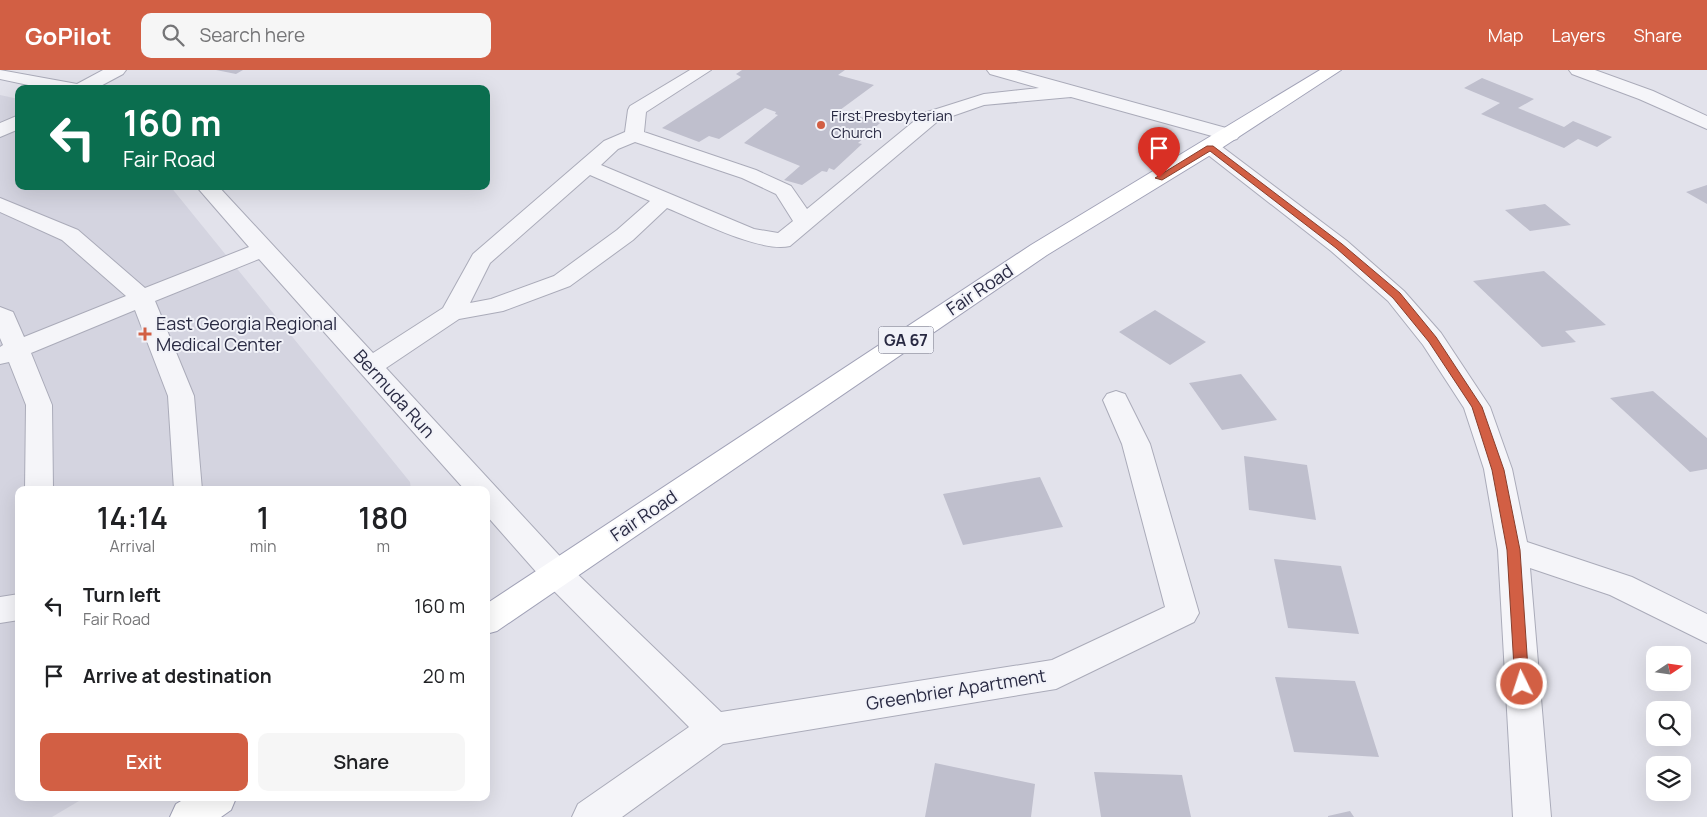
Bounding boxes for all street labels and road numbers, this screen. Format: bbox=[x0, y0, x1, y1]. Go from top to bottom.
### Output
street label: Fair Road bbox=[941, 258, 1018, 320]
road number: GA 67 bbox=[878, 326, 934, 354]
street label: Bermuda Run bbox=[349, 344, 441, 443]
street label: Fair Road bbox=[605, 484, 682, 546]
street label: Greenbrier Apartment bbox=[864, 663, 1047, 715]

